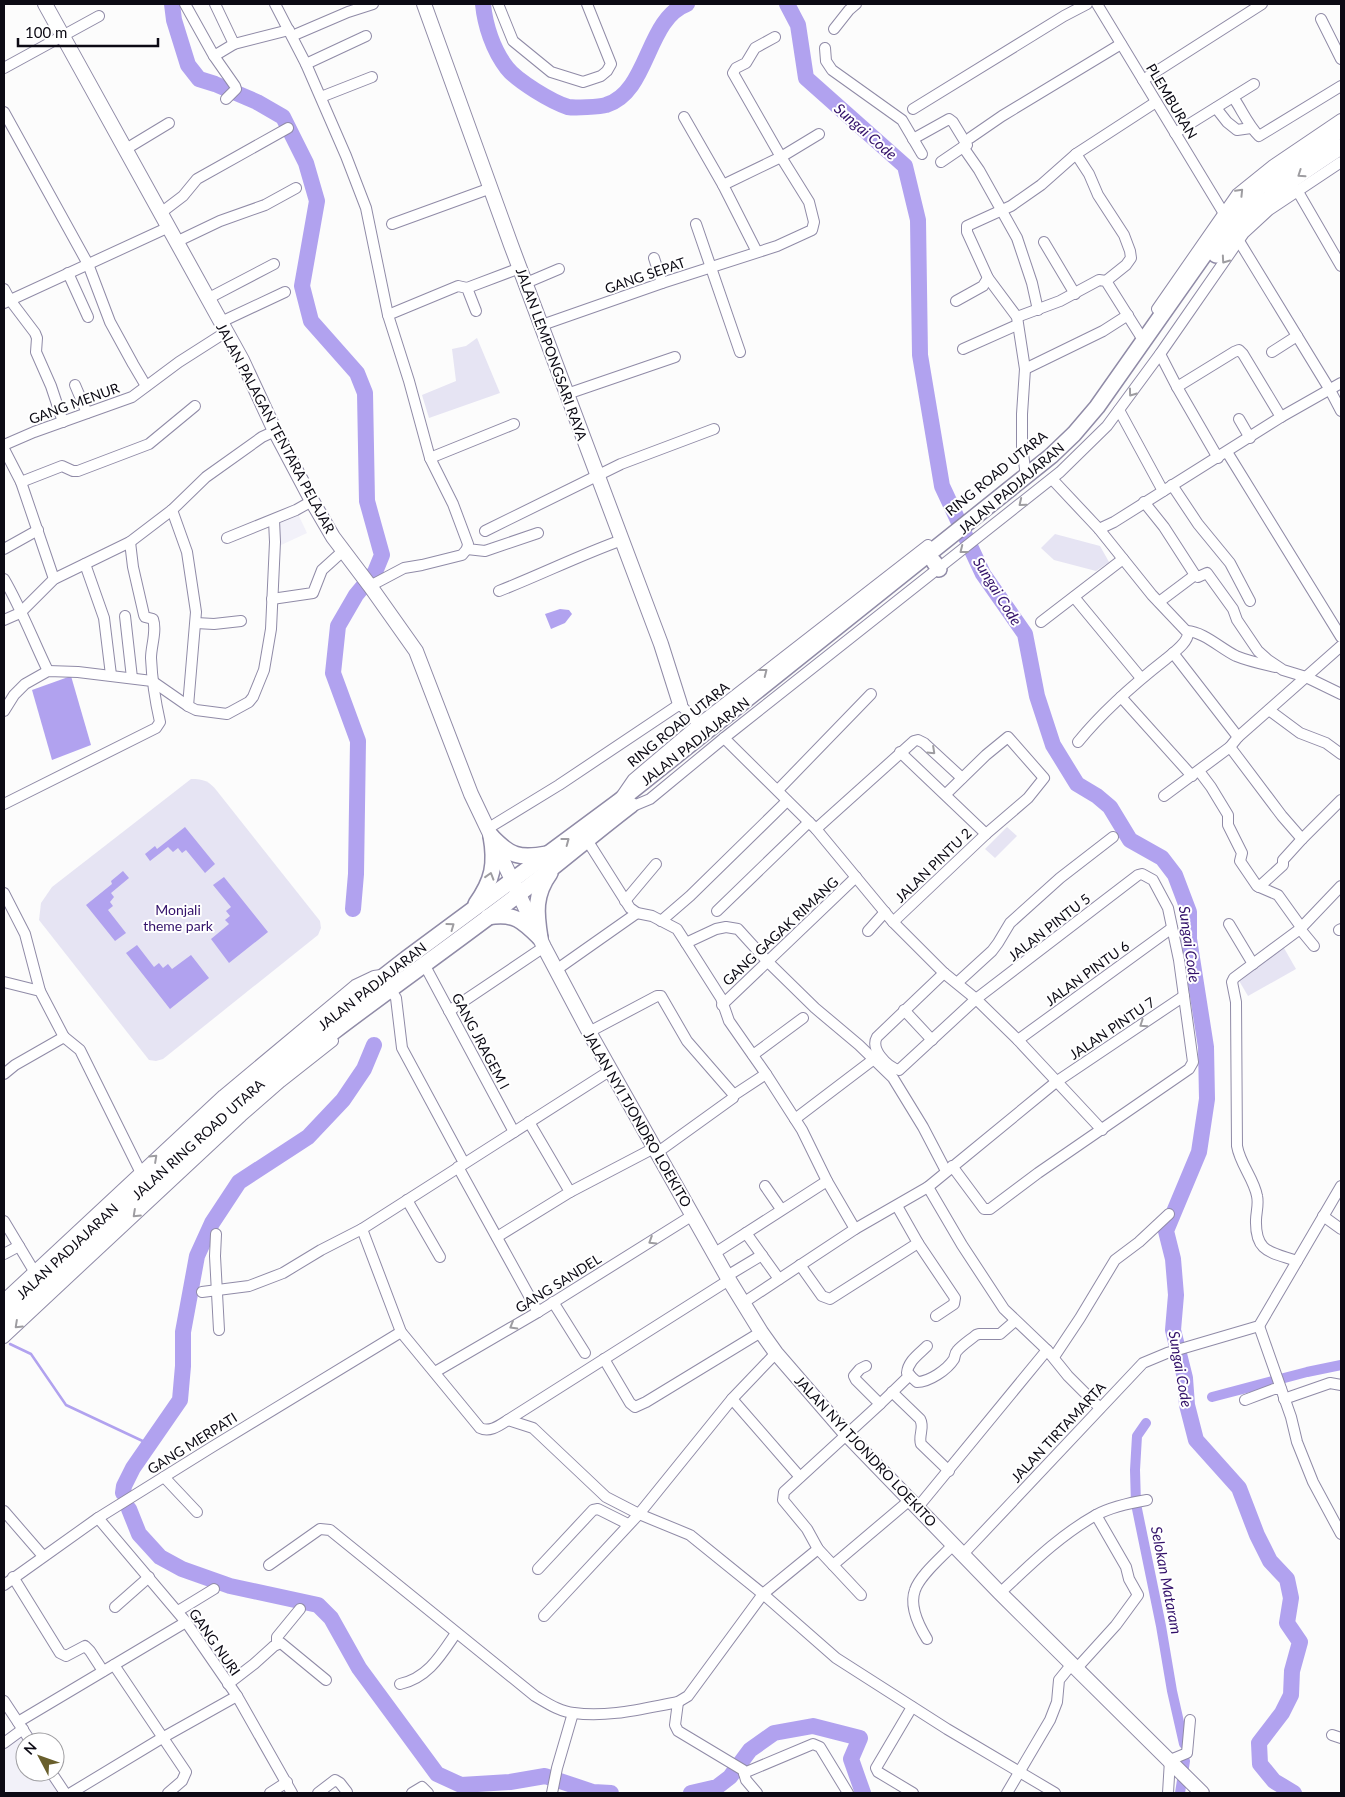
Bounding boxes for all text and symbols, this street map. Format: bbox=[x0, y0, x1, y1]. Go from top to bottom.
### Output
scale bar bbox=[18, 15, 158, 47]
text: 100 m bbox=[25, 23, 67, 41]
street label: PLEMBURAN bbox=[1143, 60, 1201, 142]
water label: Sungai Code bbox=[831, 99, 901, 163]
one-way arrow bbox=[1297, 168, 1306, 177]
one-way arrow bbox=[1234, 189, 1243, 198]
street label: GANG SEPAT bbox=[602, 253, 688, 297]
one-way arrow bbox=[1222, 254, 1231, 263]
street label: JALAN LEMPONGSARI RAYA bbox=[513, 265, 591, 443]
street label: JALAN PALAGAN TENTARA PELAJAR bbox=[213, 320, 339, 536]
street label: GANG MENUR bbox=[26, 379, 122, 427]
one-way arrow bbox=[1129, 387, 1137, 396]
street label: RING ROAD UTARA bbox=[942, 426, 1051, 519]
street label: JALAN PADJAJARAN bbox=[955, 439, 1067, 537]
one-way arrow bbox=[1019, 497, 1028, 505]
one-way arrow bbox=[960, 544, 969, 553]
water label: Sungai Code bbox=[970, 554, 1026, 628]
one-way arrow bbox=[758, 670, 767, 678]
street label: RING ROAD UTARA bbox=[624, 677, 733, 770]
street label: JALAN PADJAJARAN bbox=[637, 693, 753, 789]
one-way arrow bbox=[927, 745, 936, 754]
street label: JALAN PINTU 2 bbox=[891, 824, 975, 906]
one-way arrow bbox=[560, 838, 570, 847]
one-way arrow bbox=[485, 872, 495, 880]
street label: GANG GAGAK RIMANG bbox=[719, 873, 841, 989]
street label: JALAN PINTU 5 bbox=[1005, 890, 1093, 964]
park label: Monjali theme park bbox=[143, 901, 214, 934]
water label: Sungai Code bbox=[1176, 905, 1204, 983]
one-way arrow bbox=[445, 923, 454, 931]
street label: JALAN PINTU 6 bbox=[1042, 937, 1132, 1009]
street label: JALAN PADJAJARAN bbox=[314, 938, 430, 1034]
street label: GANG JRAGEM I bbox=[449, 990, 513, 1092]
street label: JALAN PINTU 7 bbox=[1066, 993, 1158, 1063]
one-way arrow bbox=[1139, 1017, 1148, 1027]
street label: JALAN NYI TJONDRO LOEKITO bbox=[581, 1028, 695, 1210]
street label: JALAN RING ROAD UTARA bbox=[128, 1075, 268, 1203]
one-way arrow bbox=[148, 1155, 157, 1164]
street label: JALAN PADJAJARAN bbox=[13, 1199, 121, 1303]
one-way arrow bbox=[133, 1208, 142, 1217]
one-way arrow bbox=[648, 1235, 657, 1244]
street label: GANG SANDEL bbox=[512, 1250, 604, 1316]
one-way arrow bbox=[14, 1319, 23, 1328]
one-way arrow bbox=[510, 1320, 519, 1330]
water label: Sungai Code bbox=[1165, 1329, 1197, 1409]
street label: JALAN NYI TJONDRO LOEKITO bbox=[792, 1372, 940, 1530]
street label: JALAN TIRTAMARTA bbox=[1007, 1378, 1109, 1486]
street label: GANG MERPATI bbox=[144, 1409, 240, 1477]
water label: Selokan Mataram bbox=[1148, 1525, 1186, 1636]
street label: GANG NURI bbox=[186, 1605, 244, 1679]
north arrow bbox=[15, 1732, 65, 1782]
text: N bbox=[20, 1738, 40, 1758]

